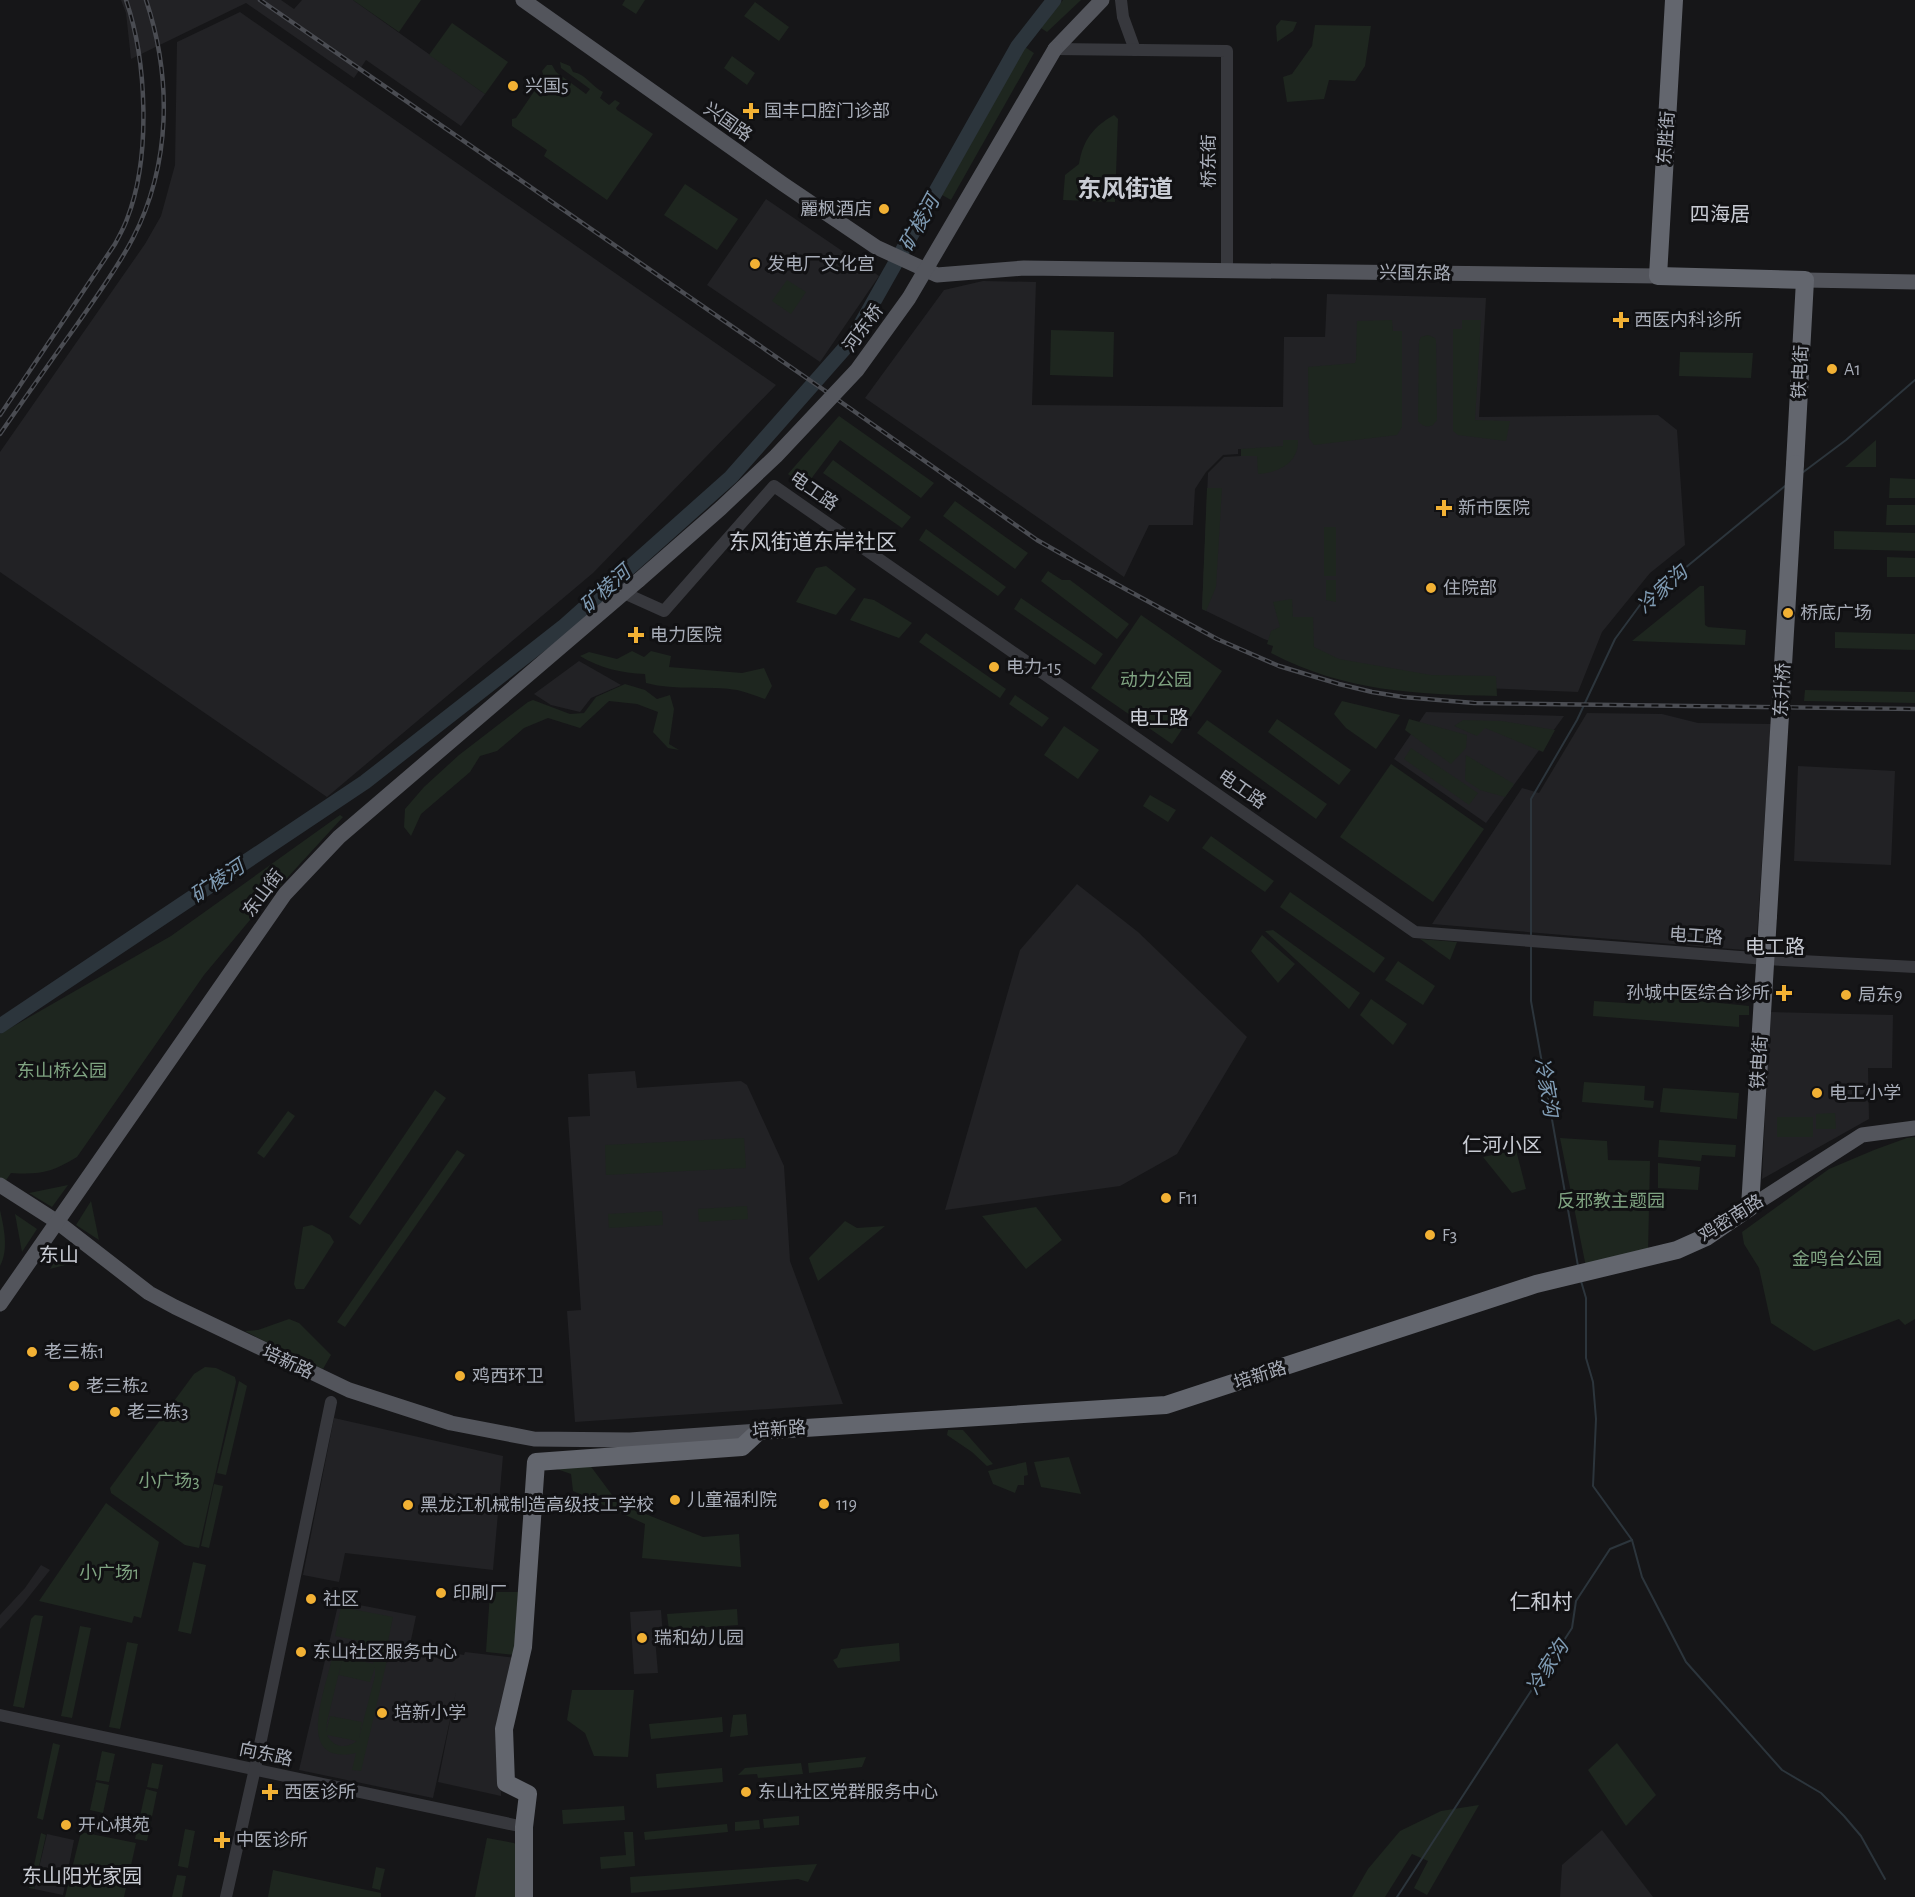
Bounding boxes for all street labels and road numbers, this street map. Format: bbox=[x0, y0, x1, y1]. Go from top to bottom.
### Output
street label: 兴国路 bbox=[700, 98, 756, 146]
street label: 东胜街 bbox=[1654, 110, 1678, 166]
street label: 桥东街 bbox=[1199, 134, 1219, 188]
street label: 兴国东路 bbox=[1379, 262, 1451, 284]
street label: 河东桥 bbox=[839, 300, 887, 356]
street label: 铁电街 bbox=[1789, 345, 1811, 399]
street label: 电工路 bbox=[786, 467, 842, 515]
street label: 东升桥 bbox=[1771, 663, 1793, 717]
street label: 电工路 bbox=[1214, 765, 1270, 813]
street label: 东山街 bbox=[239, 865, 287, 921]
street label: 电工路 bbox=[1668, 924, 1724, 948]
street label: 铁电街 bbox=[1747, 1034, 1771, 1090]
street label: 鸡密南路 bbox=[1695, 1190, 1767, 1246]
street label: 培新路 bbox=[259, 1342, 317, 1382]
street label: 培新路 bbox=[1231, 1357, 1289, 1393]
street label: 培新路 bbox=[751, 1417, 807, 1441]
street label: 向东路 bbox=[238, 1739, 294, 1769]

